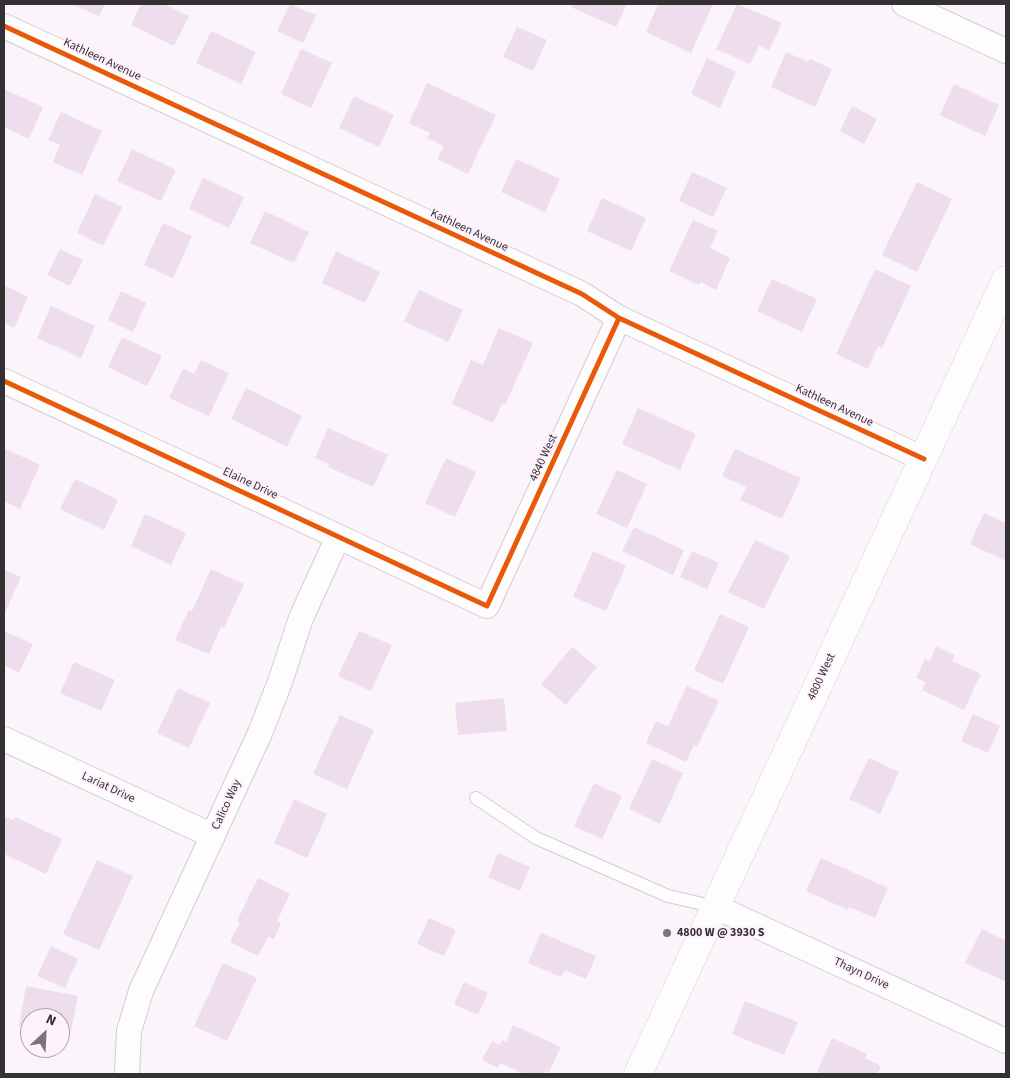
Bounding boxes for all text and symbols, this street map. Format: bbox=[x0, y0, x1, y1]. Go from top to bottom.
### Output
street label: Kathleen Avenue bbox=[61, 36, 143, 84]
street label: Kathleen Avenue bbox=[428, 207, 510, 255]
street label: Kathleen Avenue bbox=[793, 382, 875, 430]
street label: 4840 West bbox=[527, 432, 561, 484]
street label: Elaine Drive bbox=[220, 465, 280, 503]
street label: 4800 West bbox=[805, 651, 839, 703]
street label: Lariat Drive bbox=[79, 769, 137, 807]
street label: Calico Way bbox=[209, 778, 245, 832]
place label: 4800 W @ 3930 S bbox=[677, 926, 765, 940]
marker: 4800 W @ 3930 S bbox=[661, 927, 673, 939]
street label: Thayn Drive bbox=[831, 955, 891, 993]
north arrow bbox=[20, 1008, 70, 1058]
text: N bbox=[42, 1009, 59, 1031]

